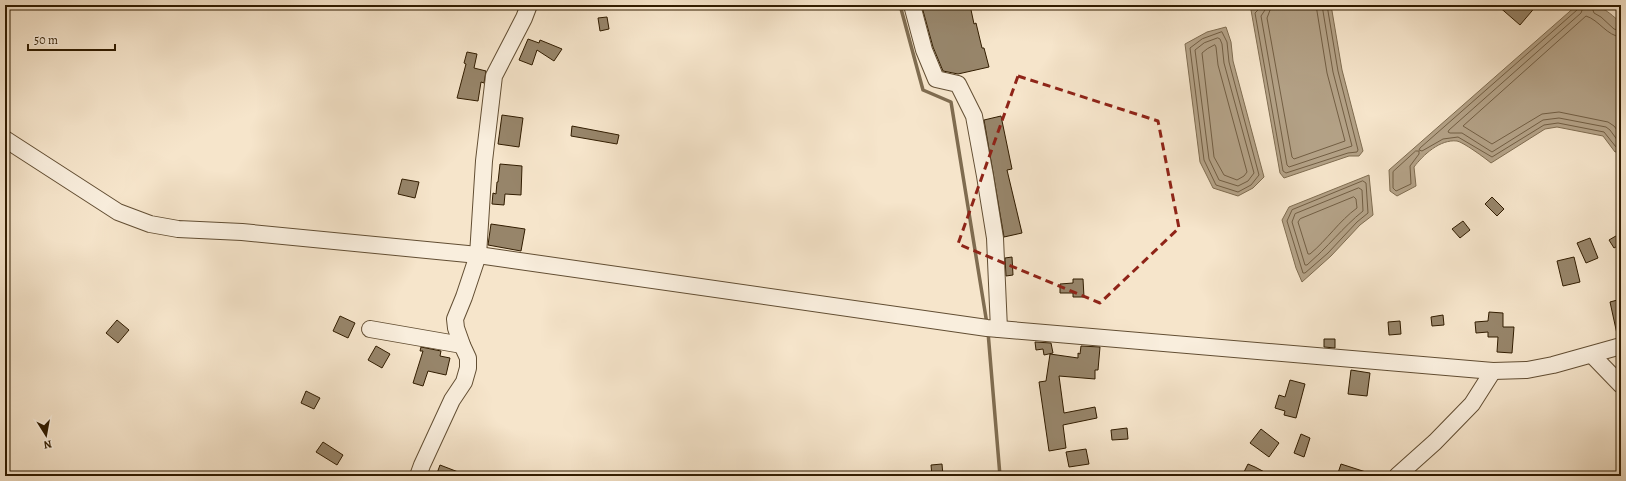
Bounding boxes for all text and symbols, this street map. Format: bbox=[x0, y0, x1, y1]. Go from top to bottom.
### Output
scale bar bbox=[28, 26, 115, 52]
text: 50 m bbox=[34, 32, 58, 48]
north arrow bbox=[26, 415, 66, 455]
text: N bbox=[42, 436, 53, 452]

